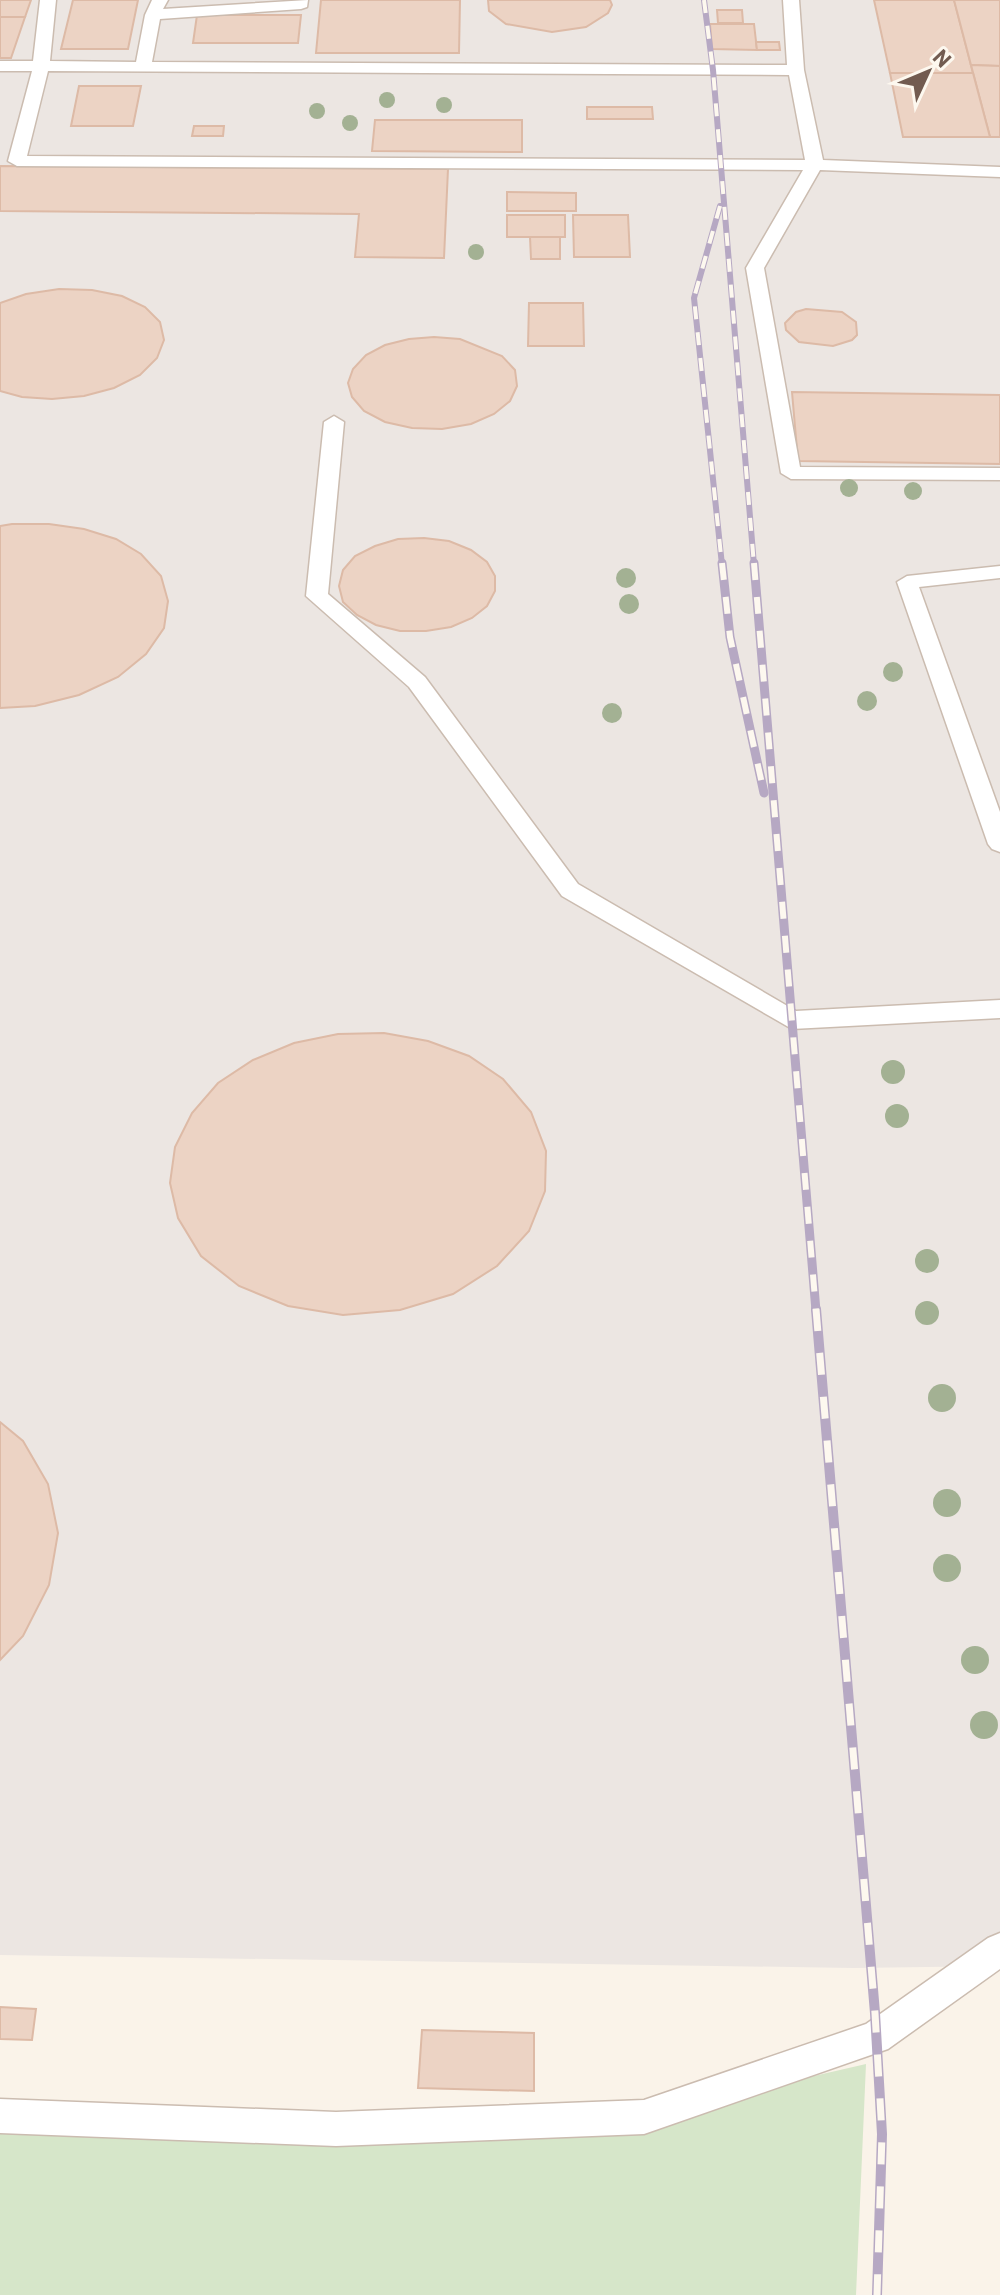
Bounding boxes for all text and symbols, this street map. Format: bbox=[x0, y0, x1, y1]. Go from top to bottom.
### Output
north arrow bbox=[888, 32, 968, 112]
text: N bbox=[929, 43, 958, 72]

